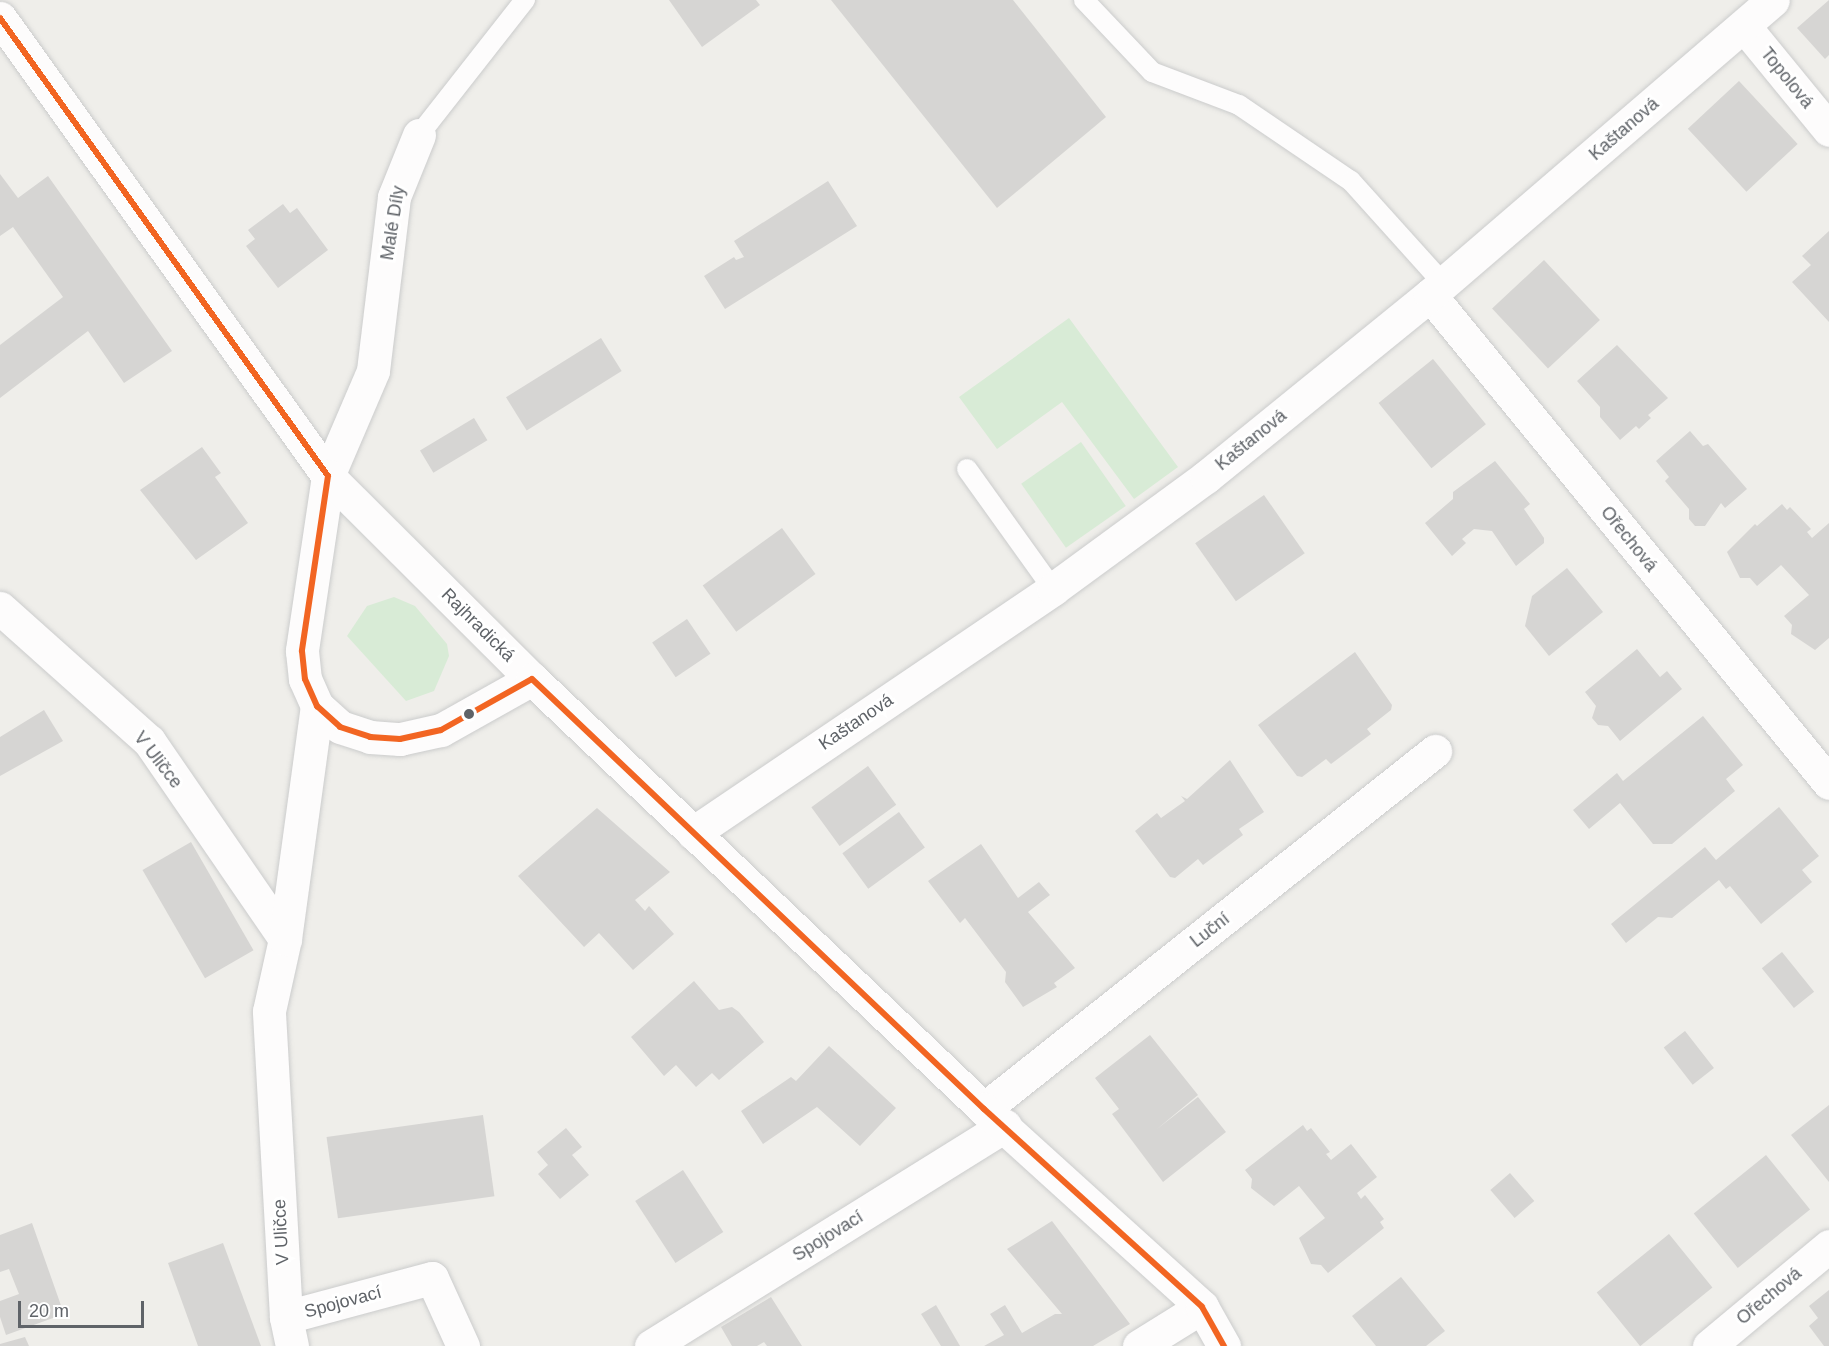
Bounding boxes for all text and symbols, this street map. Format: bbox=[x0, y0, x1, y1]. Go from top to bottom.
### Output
street label: Topolová bbox=[1756, 43, 1818, 113]
street label: Kaštanová bbox=[1585, 93, 1663, 165]
street label: Malé Díly bbox=[376, 184, 410, 262]
street label: Kaštanová bbox=[1211, 405, 1291, 475]
street label: Ořechová bbox=[1596, 502, 1662, 576]
street label: Rajhradická bbox=[437, 584, 519, 666]
street label: Kaštanová bbox=[815, 689, 897, 755]
unlabelled marker bbox=[463, 708, 475, 720]
street label: V Uličce bbox=[129, 727, 187, 793]
street label: Luční bbox=[1186, 908, 1234, 952]
street label: V Uličce bbox=[268, 1198, 294, 1266]
street label: Spojovací bbox=[789, 1206, 867, 1266]
street label: Ořechová bbox=[1732, 1263, 1806, 1329]
street label: Spojovací bbox=[302, 1281, 384, 1323]
scale bar bbox=[21, 1289, 147, 1327]
text: 20 m bbox=[29, 1301, 69, 1321]

